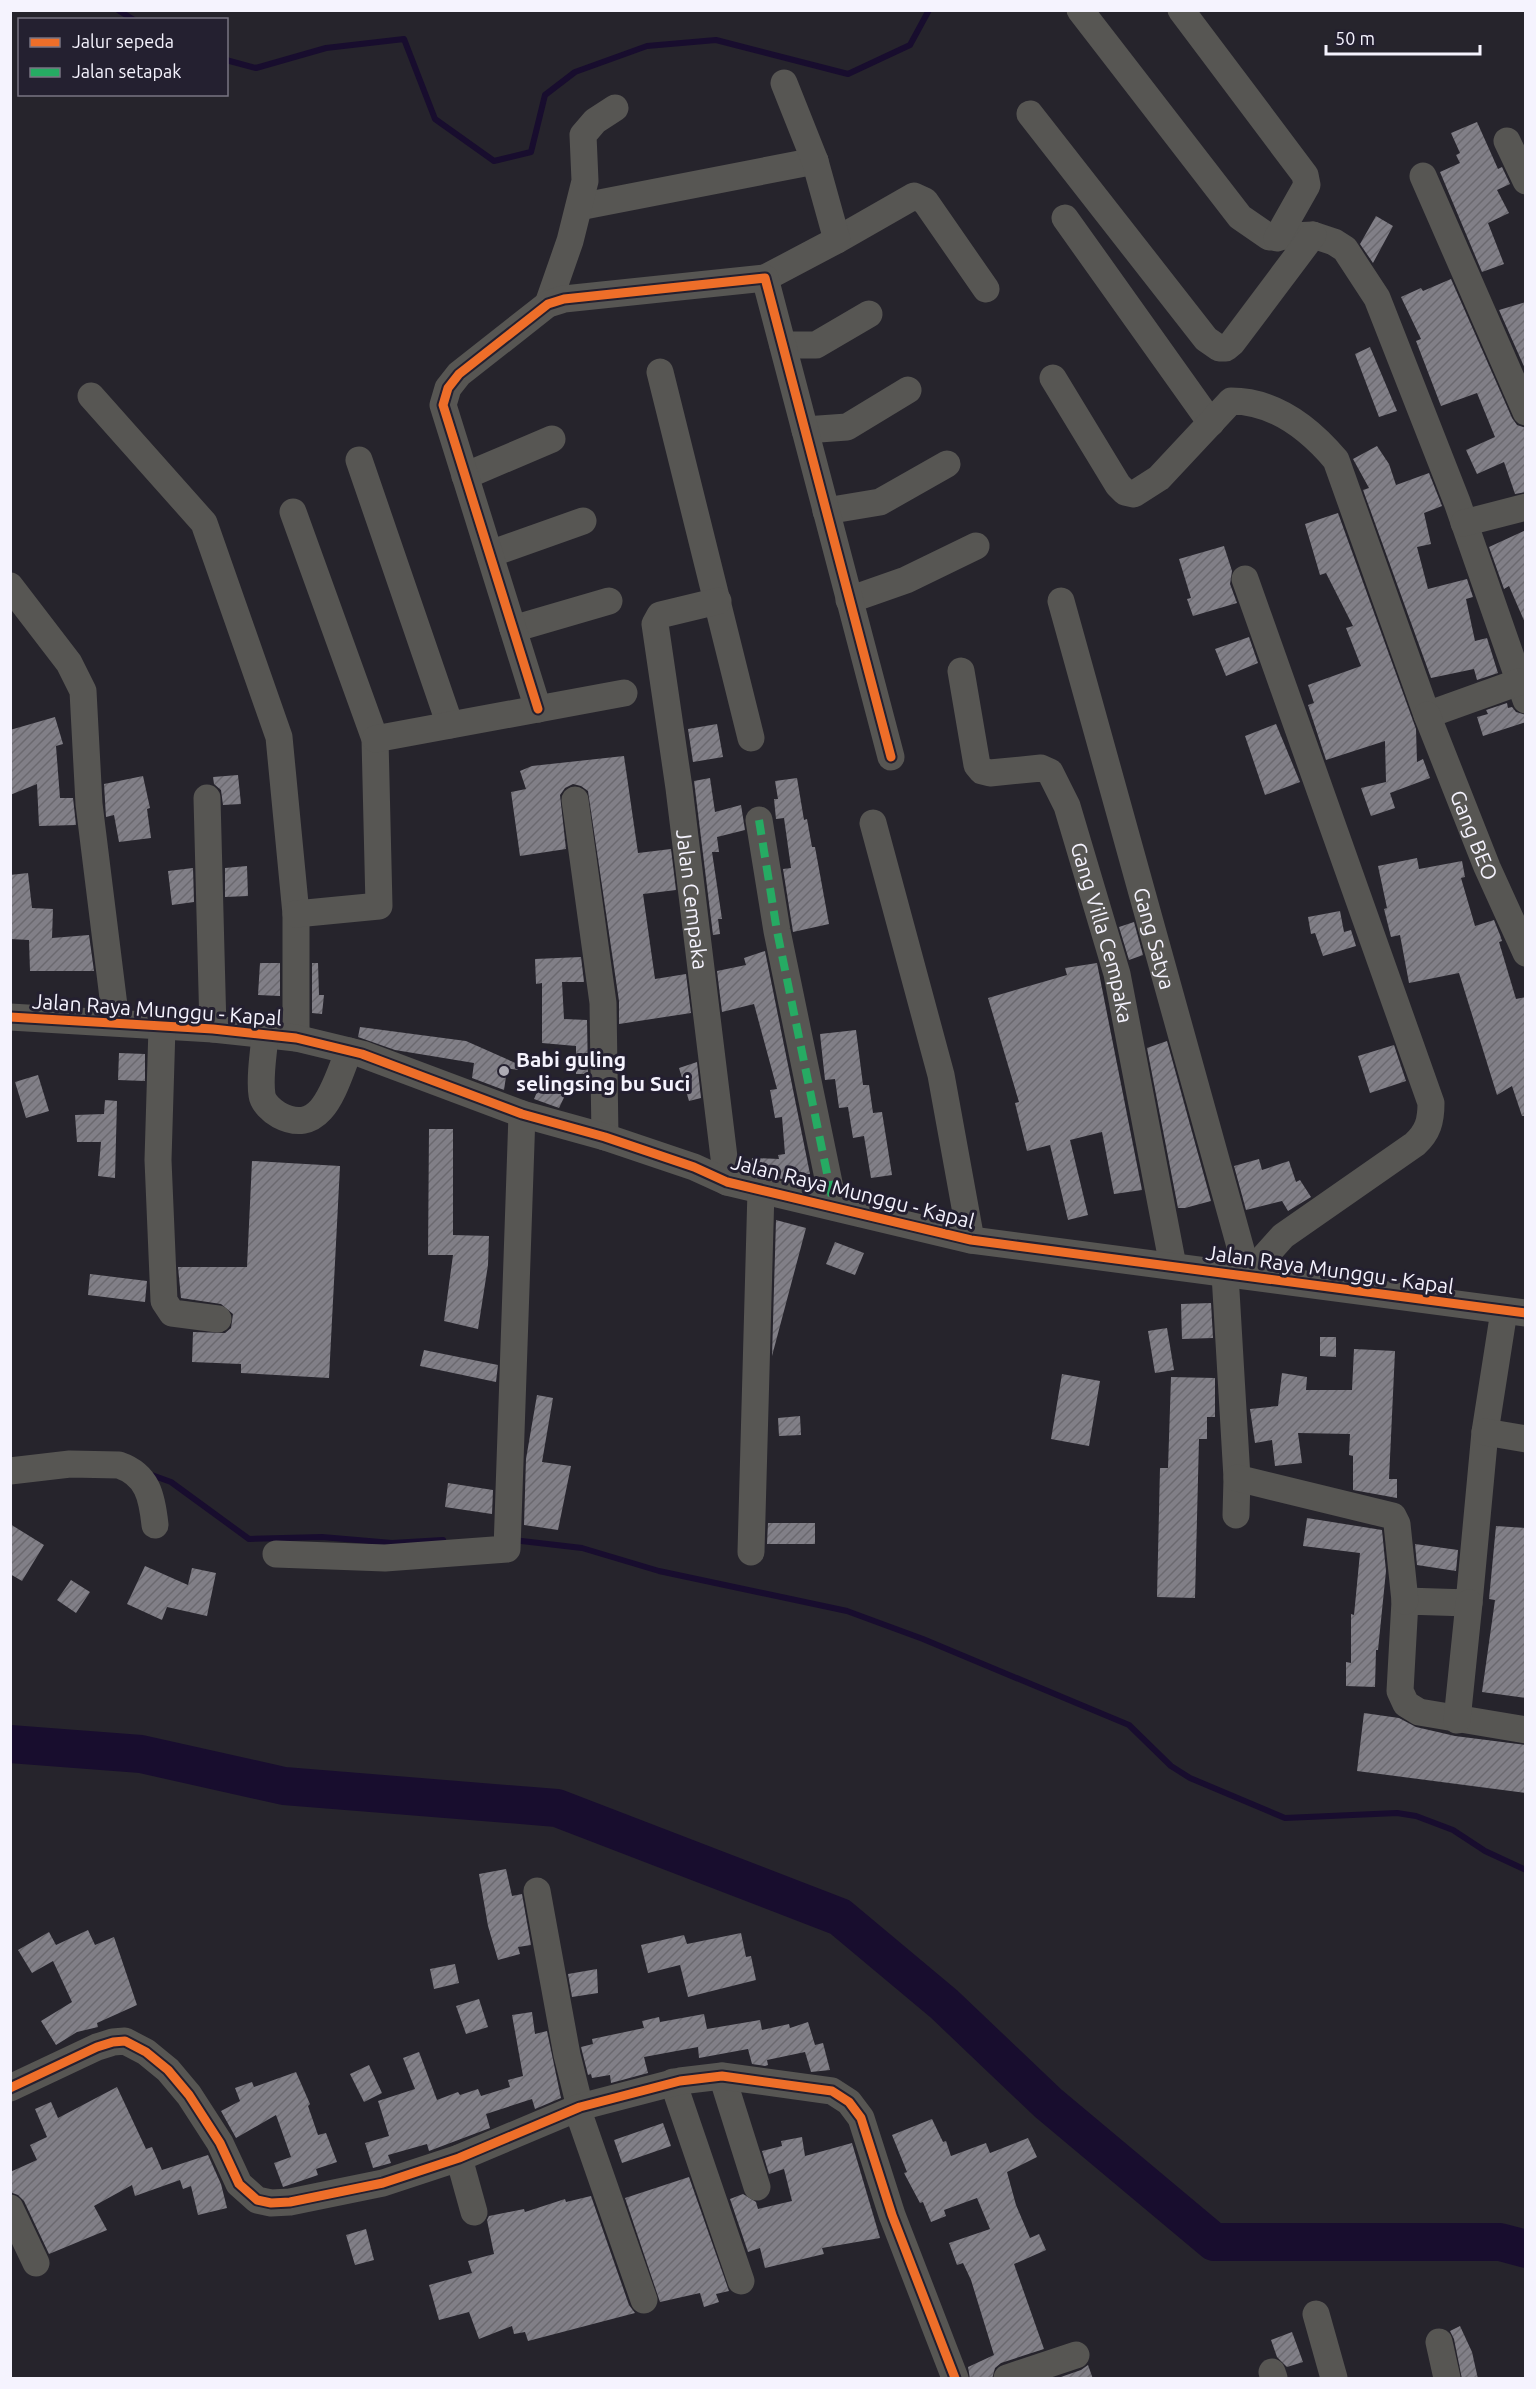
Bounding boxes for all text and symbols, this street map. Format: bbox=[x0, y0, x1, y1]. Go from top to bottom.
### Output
legend bbox=[18, 18, 228, 96]
scale bar bbox=[1326, 18, 1480, 56]
text: 50 m bbox=[1335, 28, 1375, 48]
text: Jalur sepeda bbox=[72, 31, 174, 51]
text: Jalan setapak bbox=[72, 61, 181, 81]
street label: Gang BEO bbox=[1446, 787, 1503, 884]
street label: Jalan Cempaka bbox=[672, 828, 713, 971]
street label: Gang Villa Cempaka bbox=[1066, 839, 1138, 1025]
street label: Gang Satya bbox=[1129, 885, 1180, 992]
street label: Jalan Raya Munggu - Kapal bbox=[31, 988, 283, 1030]
place label: Babi guling selingsing bu Suci bbox=[516, 1047, 690, 1095]
marker: Babi guling selingsing bu Suci bbox=[497, 1064, 511, 1078]
street label: Jalan Raya Munggu - Kapal bbox=[729, 1149, 977, 1233]
street label: Jalan Raya Munggu - Kapal bbox=[1205, 1240, 1455, 1298]

